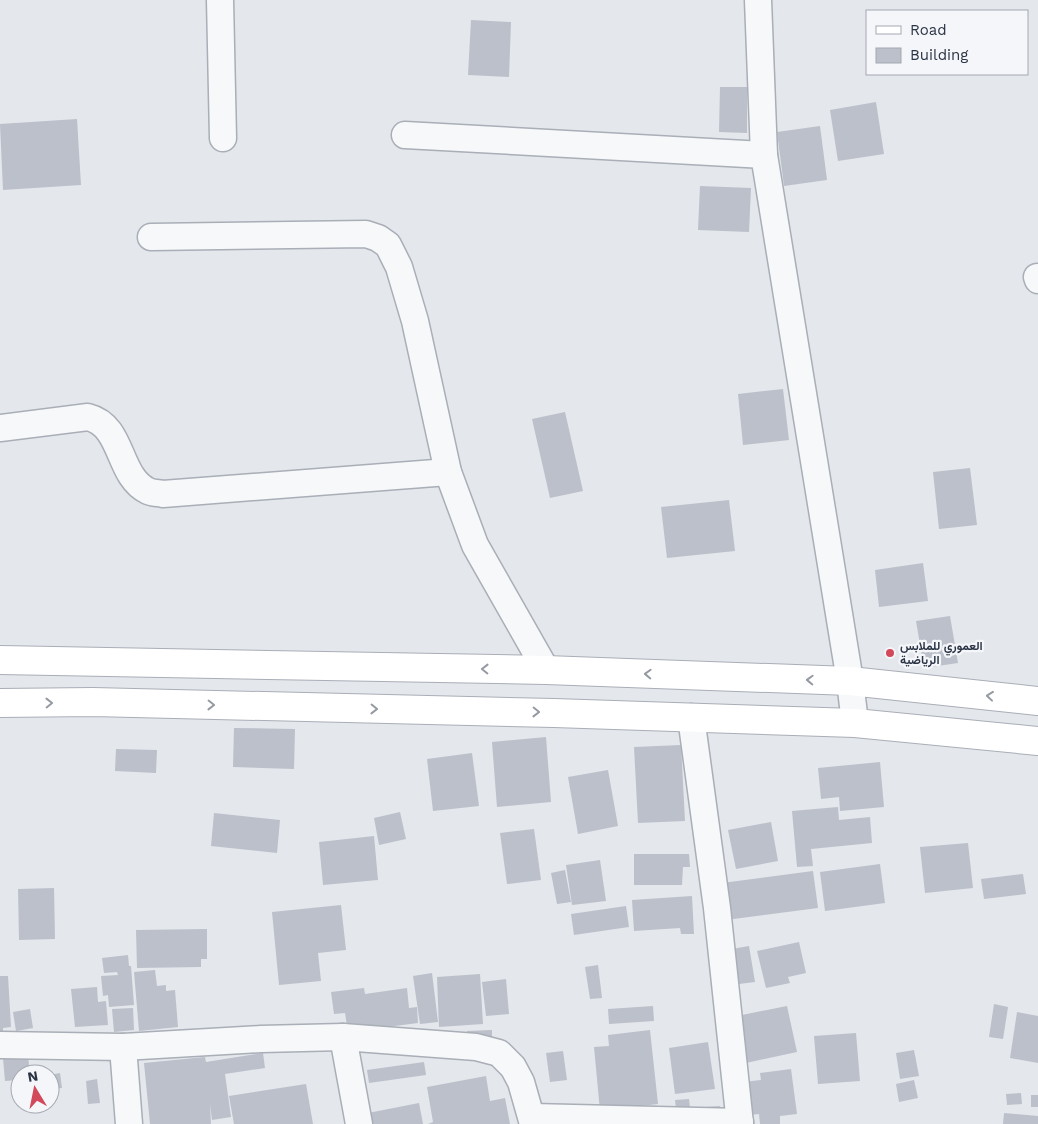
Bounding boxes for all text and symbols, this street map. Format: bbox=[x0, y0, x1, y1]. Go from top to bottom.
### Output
legend bbox=[866, 10, 1028, 75]
text: Road bbox=[910, 21, 947, 39]
text: Building bbox=[910, 46, 968, 64]
place label: العموري للملابس الرياضية bbox=[900, 639, 983, 668]
marker: العموري للملابس الرياضية bbox=[884, 647, 896, 659]
one-way arrow bbox=[481, 664, 489, 674]
one-way arrow bbox=[644, 669, 652, 679]
one-way arrow bbox=[806, 674, 814, 685]
one-way arrow bbox=[985, 690, 993, 701]
one-way arrow bbox=[45, 698, 53, 708]
one-way arrow bbox=[208, 700, 215, 710]
one-way arrow bbox=[370, 703, 378, 714]
one-way arrow bbox=[532, 707, 540, 717]
north arrow bbox=[10, 1064, 60, 1114]
text: N bbox=[26, 1067, 39, 1085]

